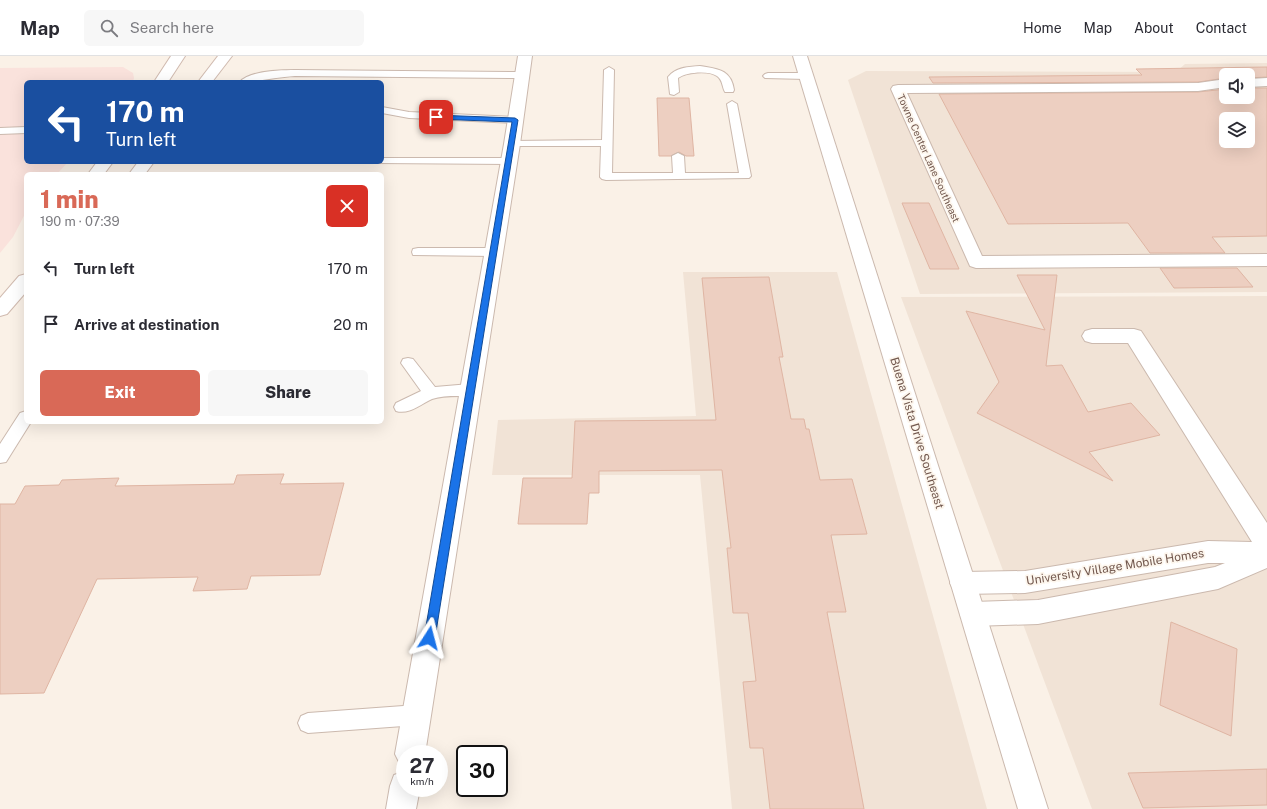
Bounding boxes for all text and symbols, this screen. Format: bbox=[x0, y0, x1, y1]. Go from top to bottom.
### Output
search box bbox=[84, 10, 364, 46]
text: Map bbox=[20, 17, 60, 39]
icon: search bbox=[98, 17, 120, 39]
text: Search here bbox=[130, 19, 214, 36]
text: Home bbox=[1023, 20, 1062, 36]
text: Map bbox=[1084, 20, 1112, 36]
text: About bbox=[1134, 20, 1174, 36]
text: Contact bbox=[1196, 20, 1247, 36]
map controls bbox=[1219, 68, 1255, 148]
button: sound bbox=[1219, 68, 1255, 104]
street label: Towne Center Lane Southeast bbox=[895, 92, 963, 224]
text: 170 m bbox=[106, 95, 185, 128]
icon: left bbox=[40, 96, 92, 148]
pin bbox=[419, 100, 453, 134]
icon: arrive bbox=[425, 106, 447, 128]
button: layers bbox=[1219, 112, 1255, 148]
text: Turn left bbox=[106, 129, 176, 150]
text: 1 min bbox=[40, 185, 99, 213]
button: close bbox=[326, 185, 368, 227]
text: 190 m · 07:39 bbox=[40, 214, 120, 229]
icon: left bbox=[40, 257, 62, 279]
text: Turn left bbox=[74, 260, 135, 277]
text: 170 m bbox=[327, 260, 368, 277]
icon: arrive bbox=[40, 313, 62, 335]
text: Arrive at destination bbox=[74, 316, 219, 333]
text: 20 m bbox=[333, 316, 368, 333]
street label: Buena Vista Drive Southeast bbox=[887, 355, 947, 511]
button: Exit bbox=[40, 370, 200, 416]
button: Share bbox=[208, 370, 368, 416]
street label: University Village Mobile Homes bbox=[1025, 546, 1205, 588]
position arrow bbox=[408, 617, 450, 659]
speed limit sign: 30 bbox=[456, 745, 508, 797]
text: 27 bbox=[409, 754, 435, 778]
text: km/h bbox=[410, 775, 434, 787]

